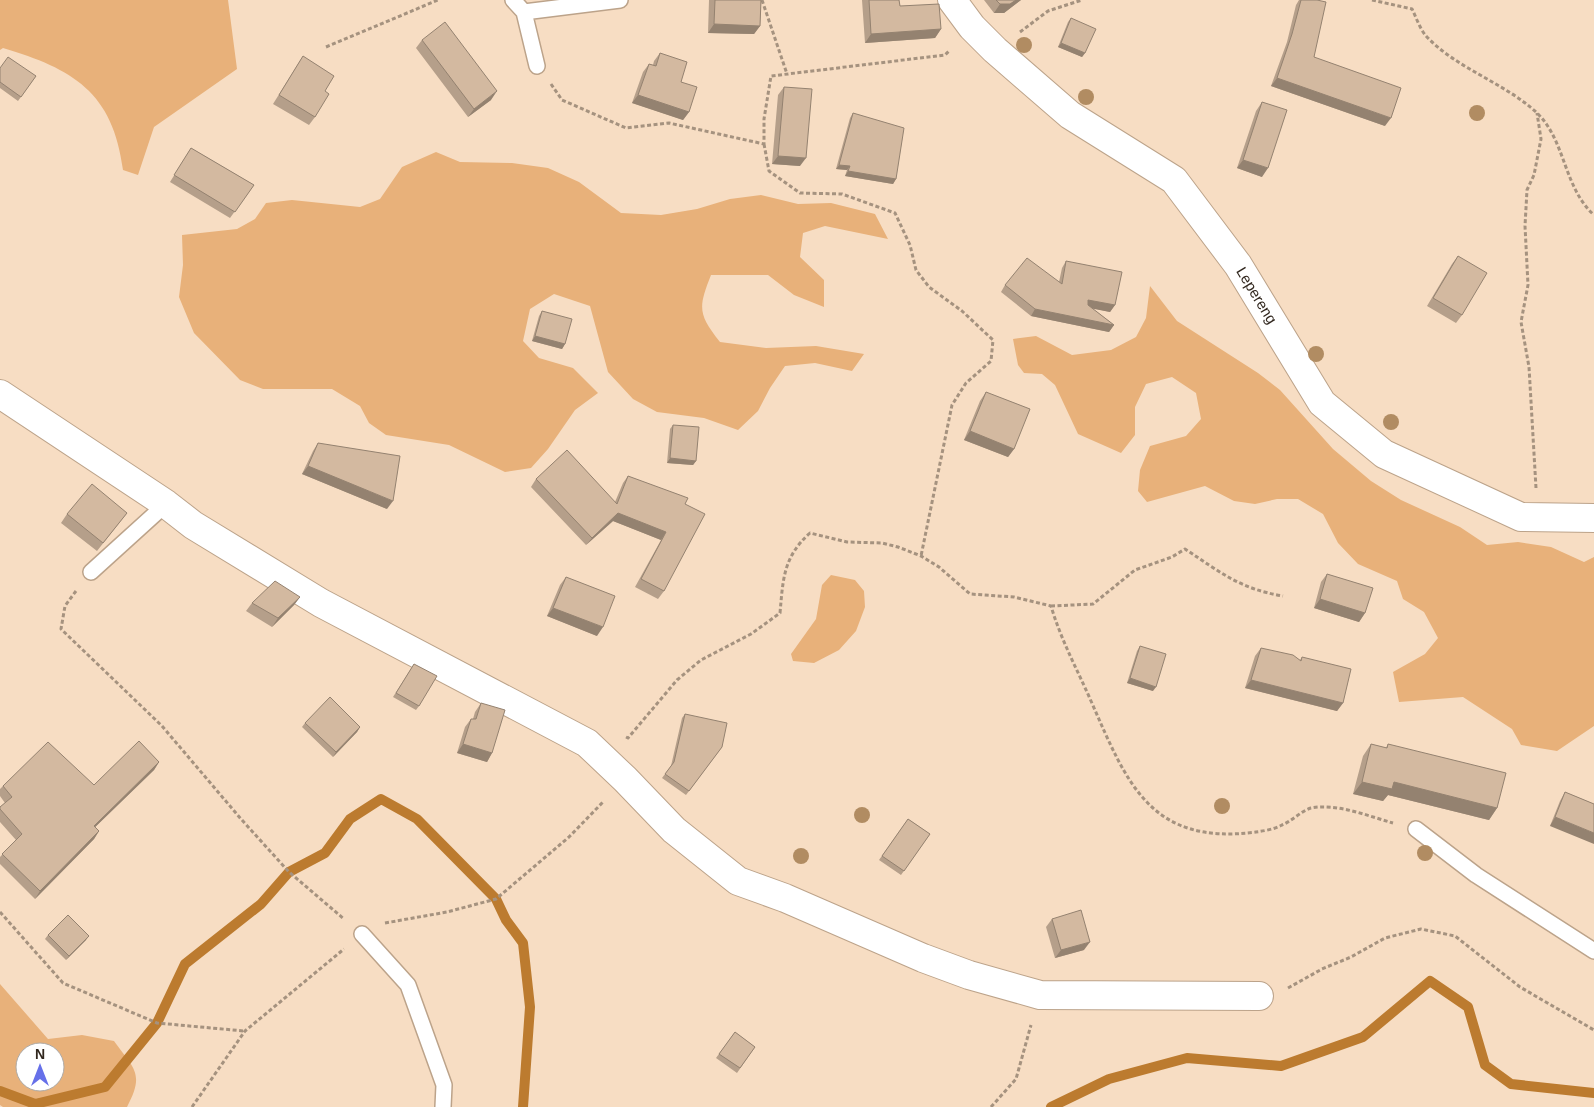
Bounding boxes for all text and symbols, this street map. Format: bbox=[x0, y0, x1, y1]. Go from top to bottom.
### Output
street label: Lepereng bbox=[1233, 264, 1281, 327]
north arrow bbox=[15, 1042, 65, 1092]
text: N bbox=[35, 1046, 45, 1062]

